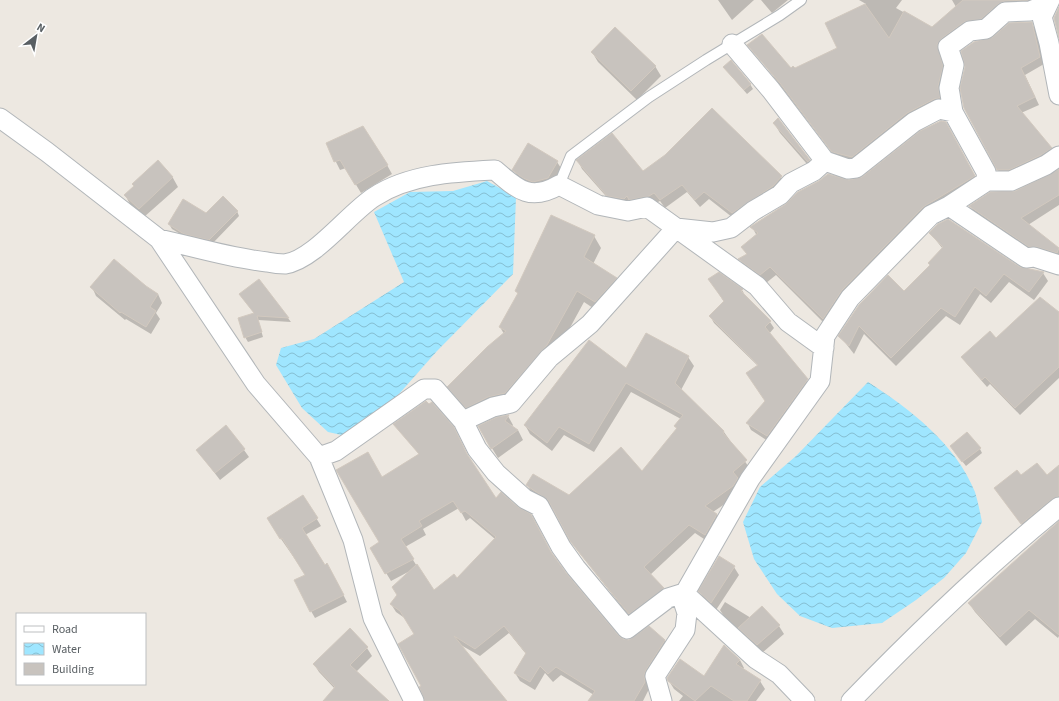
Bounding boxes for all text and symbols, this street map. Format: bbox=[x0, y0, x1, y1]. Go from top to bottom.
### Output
north arrow bbox=[16, 16, 56, 56]
text: N bbox=[34, 20, 48, 36]
legend bbox=[16, 613, 146, 685]
text: Road bbox=[52, 621, 78, 638]
text: Water bbox=[52, 641, 82, 658]
text: Building bbox=[52, 661, 94, 678]

